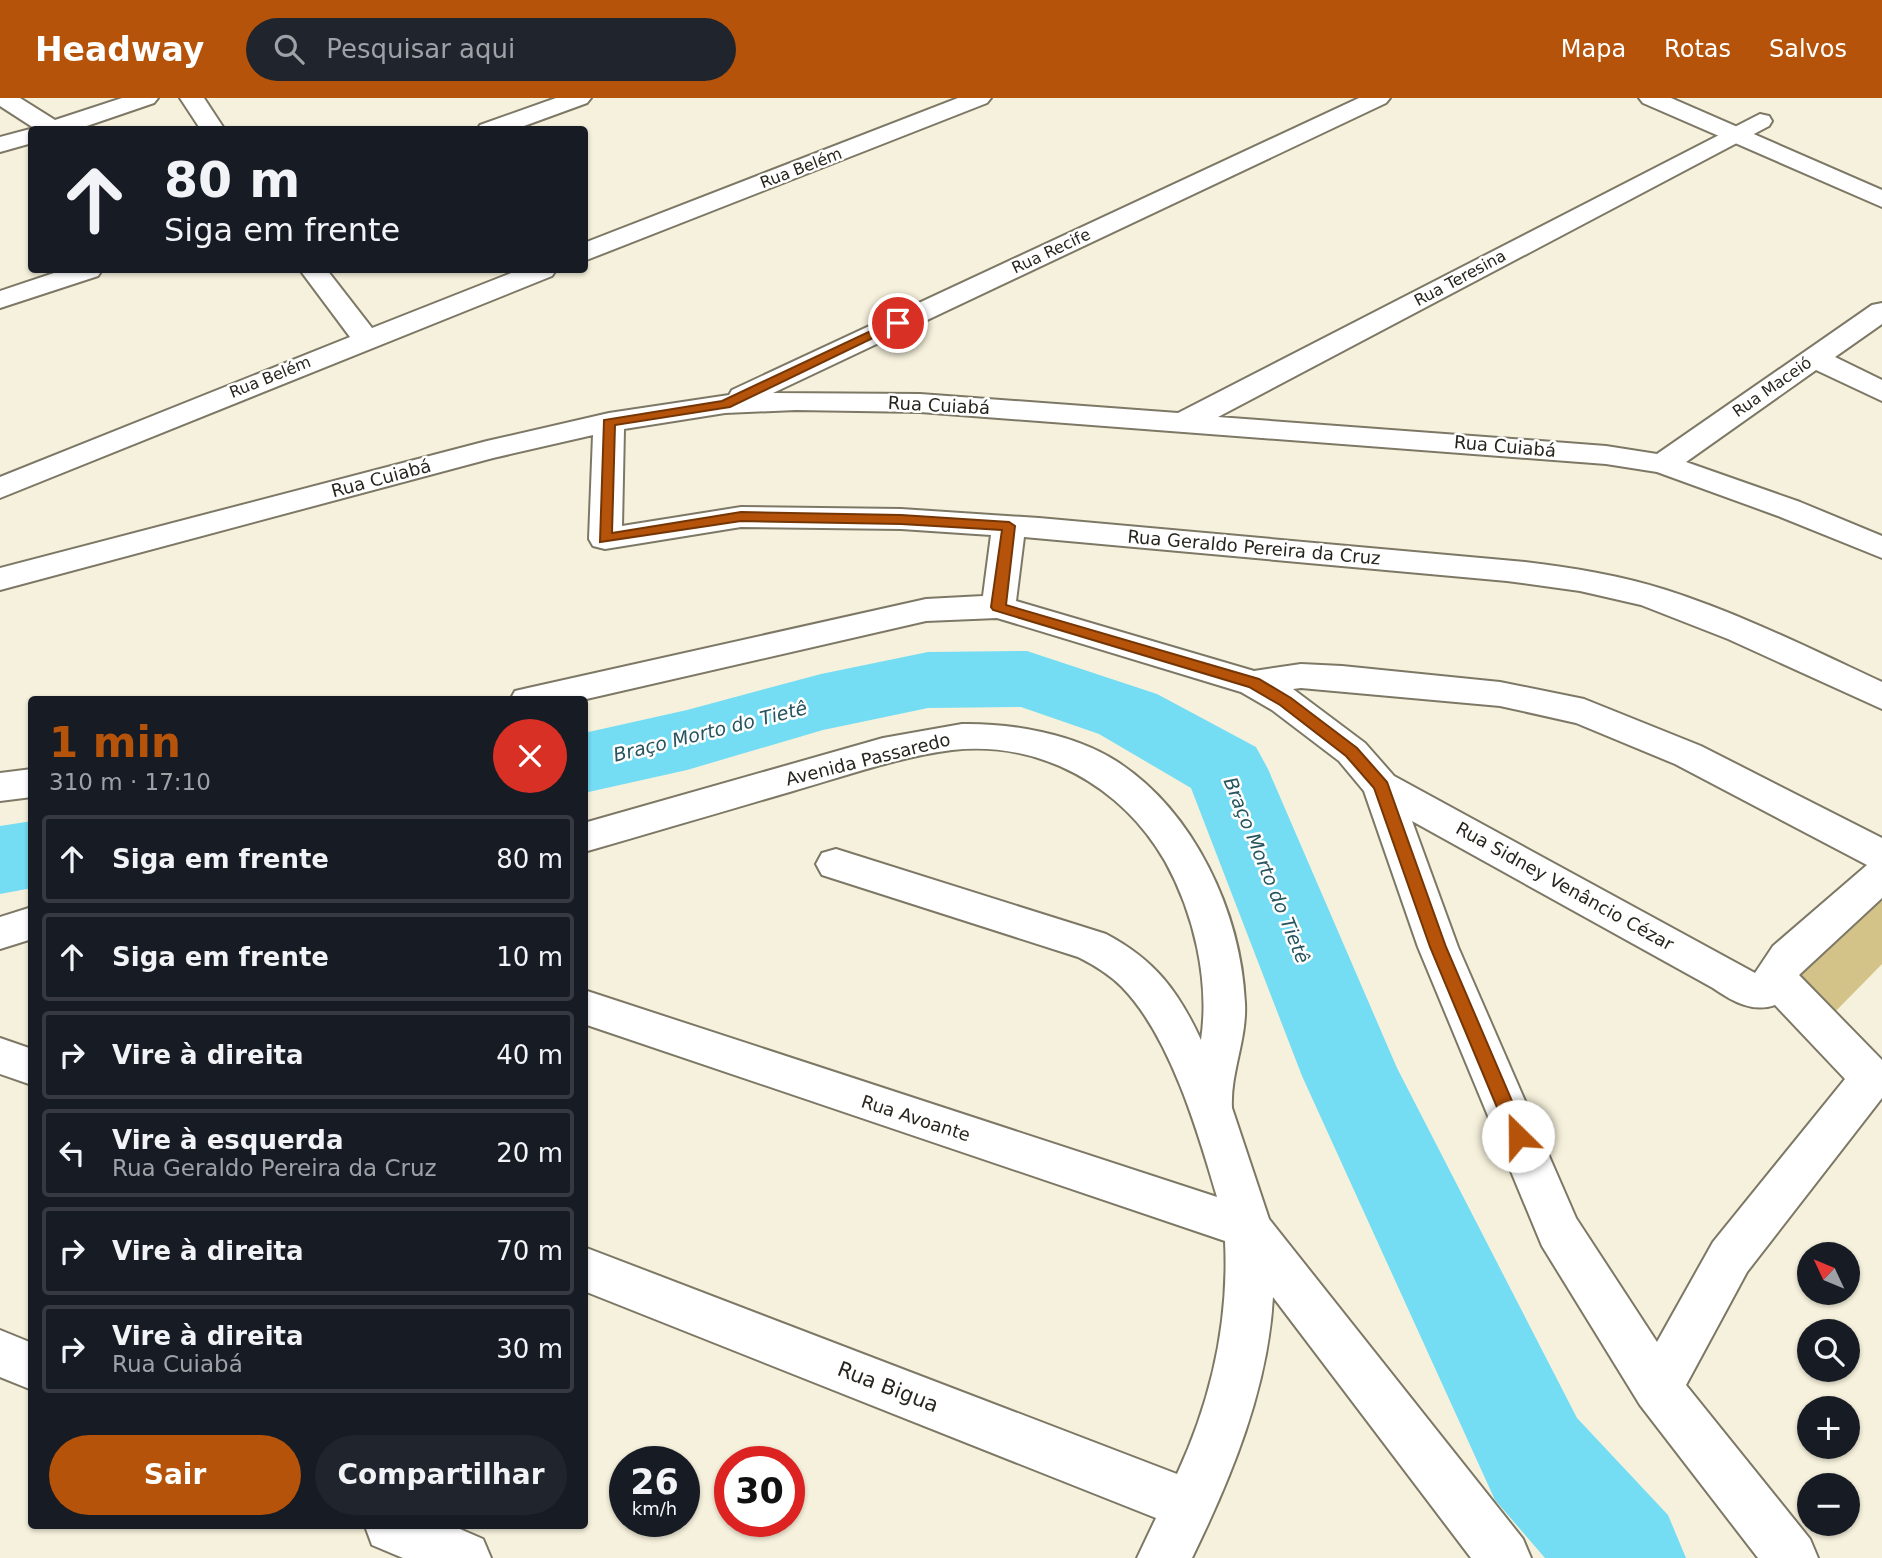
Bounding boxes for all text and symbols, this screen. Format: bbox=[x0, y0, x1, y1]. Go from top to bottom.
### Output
search box bbox=[246, 18, 736, 81]
text: Headway bbox=[35, 30, 204, 69]
icon: search bbox=[270, 30, 308, 68]
text: Pesquisar aqui bbox=[326, 34, 515, 64]
text: Mapa bbox=[1561, 35, 1626, 63]
text: Rotas bbox=[1664, 35, 1731, 63]
text: Salvos bbox=[1769, 35, 1847, 63]
street label: Rua Belém bbox=[757, 144, 845, 192]
text: 80 m bbox=[164, 152, 300, 209]
icon: ahead bbox=[49, 154, 140, 245]
text: Siga em frente bbox=[164, 211, 400, 249]
street label: Rua Recife bbox=[1009, 225, 1093, 277]
street label: Rua Teresina bbox=[1411, 246, 1509, 310]
pin bbox=[868, 293, 928, 353]
icon: arrive bbox=[879, 304, 917, 342]
street label: Rua Belém bbox=[227, 352, 313, 402]
street label: Rua Maceió bbox=[1729, 353, 1815, 421]
street label: Rua Cuiabá bbox=[887, 392, 991, 418]
street label: Rua Cuiabá bbox=[1453, 431, 1557, 461]
street label: Rua Cuiabá bbox=[329, 455, 433, 501]
street label: Rua Geraldo Pereira da Cruz bbox=[1127, 525, 1381, 569]
water label: Braço Morto do Tietê bbox=[611, 696, 809, 766]
text: 1 min bbox=[49, 718, 181, 767]
button: close bbox=[493, 719, 567, 793]
street label: Avenida Passaredo bbox=[783, 728, 953, 790]
text: 310 m · 17:10 bbox=[49, 769, 211, 795]
water label: Braço Morto do Tietê bbox=[1220, 774, 1314, 966]
street label: Rua Sidney Venâncio Cézar bbox=[1453, 817, 1678, 955]
icon: ahead bbox=[53, 840, 91, 878]
text: Siga em frente bbox=[112, 844, 329, 874]
text: 80 m bbox=[496, 844, 563, 874]
icon: ahead bbox=[53, 938, 91, 976]
text: Siga em frente bbox=[112, 942, 329, 972]
text: 10 m bbox=[496, 942, 563, 972]
icon: right bbox=[53, 1036, 91, 1074]
text: Vire à direita bbox=[112, 1040, 304, 1070]
text: 40 m bbox=[496, 1040, 563, 1070]
street label: Rua Avoante bbox=[859, 1090, 973, 1146]
position arrow bbox=[1481, 1099, 1555, 1173]
text: Vire à esquerda bbox=[112, 1125, 344, 1155]
icon: left bbox=[53, 1134, 91, 1172]
text: 20 m bbox=[496, 1138, 563, 1168]
text: Rua Geraldo Pereira da Cruz bbox=[112, 1155, 437, 1181]
icon: right bbox=[53, 1232, 91, 1270]
text: Vire à direita bbox=[112, 1236, 304, 1266]
text: 70 m bbox=[496, 1236, 563, 1266]
north arrow bbox=[1797, 1242, 1860, 1306]
map controls bbox=[1797, 1242, 1860, 1536]
button: search bbox=[1797, 1319, 1860, 1382]
text: Vire à direita bbox=[112, 1321, 304, 1351]
icon: right bbox=[53, 1330, 91, 1368]
text: 30 m bbox=[496, 1334, 563, 1364]
text: Rua Cuiabá bbox=[112, 1351, 243, 1377]
street label: Rua Bigua bbox=[834, 1357, 942, 1417]
button: + bbox=[1797, 1396, 1860, 1459]
button: Sair bbox=[49, 1435, 301, 1515]
button: Compartilhar bbox=[315, 1435, 567, 1515]
speed limit sign: 30 bbox=[714, 1446, 805, 1537]
text: 26 bbox=[630, 1462, 679, 1502]
button: − bbox=[1797, 1473, 1860, 1536]
text: km/h bbox=[632, 1498, 677, 1519]

